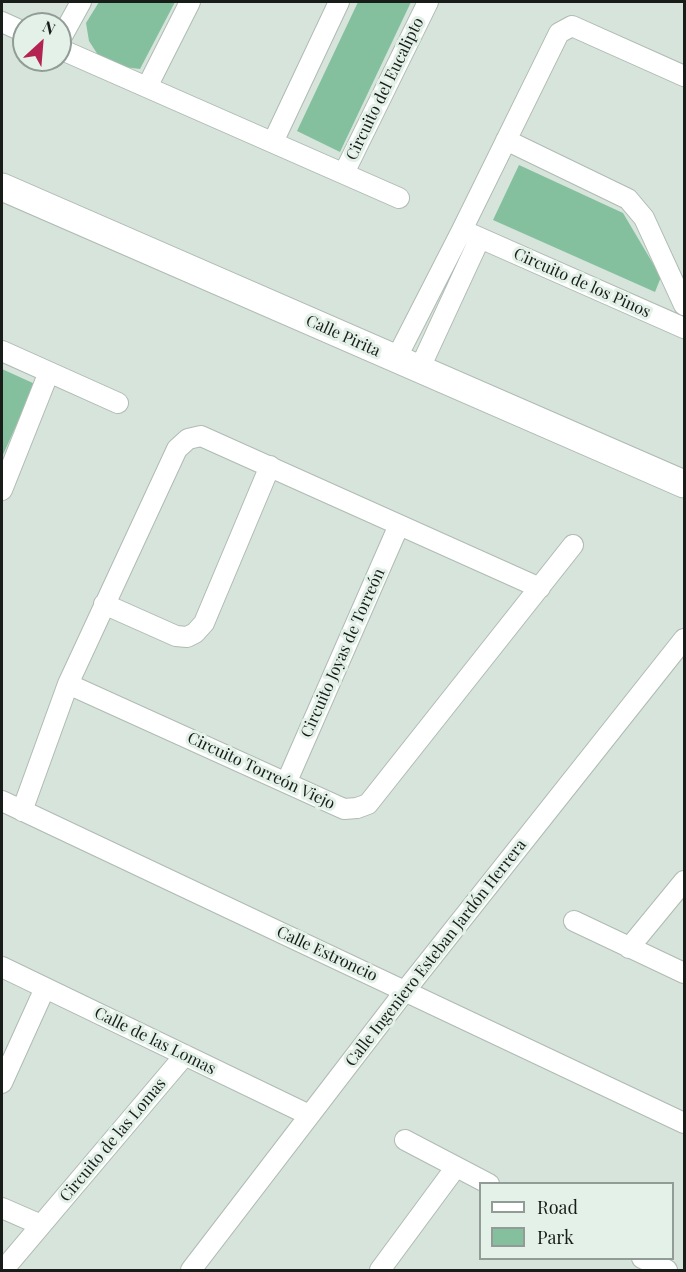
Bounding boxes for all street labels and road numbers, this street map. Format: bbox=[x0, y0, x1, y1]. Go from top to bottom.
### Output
street label: Circuito del Eucalipto bbox=[342, 15, 428, 163]
street label: Circuito de los Pinos bbox=[511, 244, 653, 322]
street label: Calle Pirita bbox=[303, 311, 383, 361]
street label: Circuito Joyas de Torreón bbox=[297, 565, 389, 741]
street label: Circuito Torreón Viejo bbox=[184, 728, 338, 814]
street label: Calle Ingeniero Esteban Jardón Herrera bbox=[341, 836, 531, 1070]
street label: Calle Estroncio bbox=[274, 922, 380, 986]
street label: Calle de las Lomas bbox=[91, 1003, 219, 1079]
street label: Circuito de las Lomas bbox=[56, 1074, 170, 1206]

